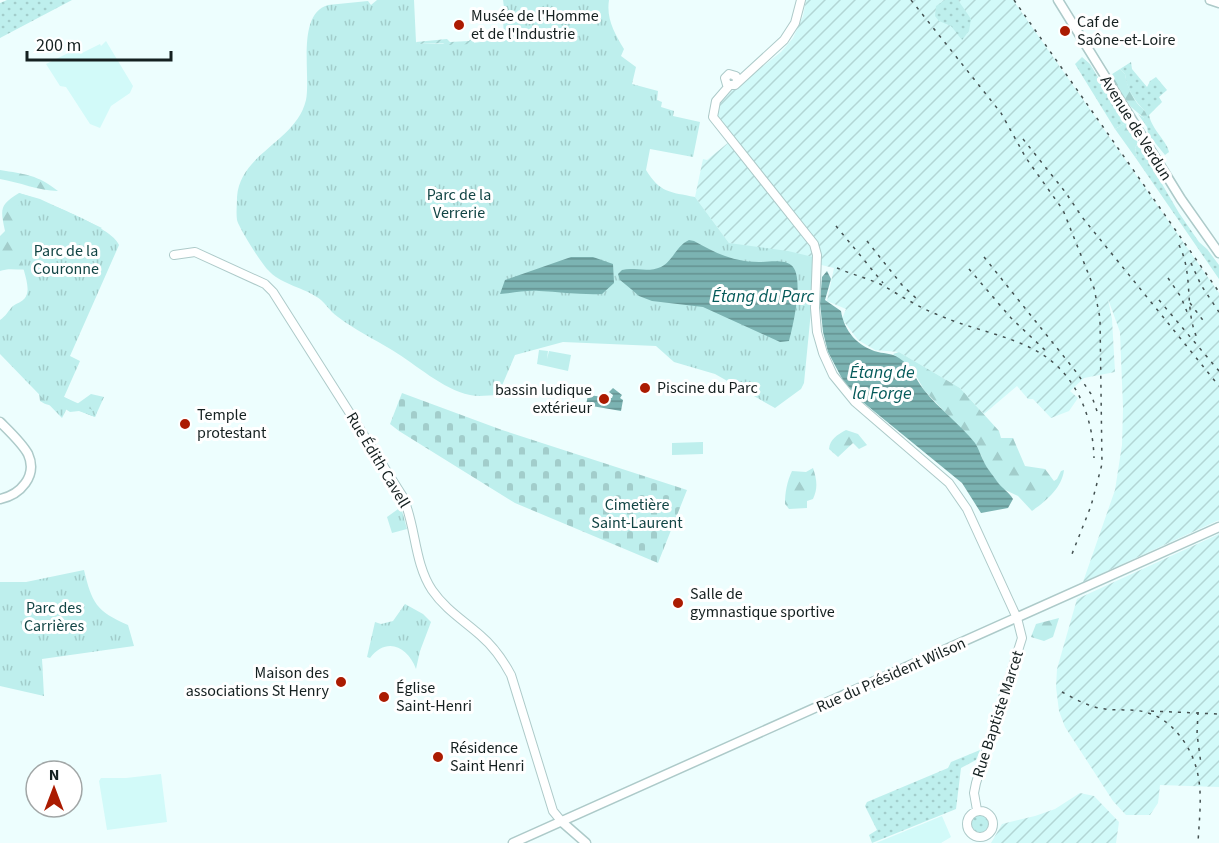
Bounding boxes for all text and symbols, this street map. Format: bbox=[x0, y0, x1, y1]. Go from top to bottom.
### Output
place label: Musée de l'Homme et de l'Industrie bbox=[471, 5, 599, 45]
place label: Caf de Saône-et-Loire bbox=[1077, 11, 1175, 51]
marker: Musée de l'Homme et de l'Industrie bbox=[452, 18, 466, 32]
scale bar bbox=[27, 24, 171, 62]
marker: Caf de Saône-et-Loire bbox=[1058, 24, 1072, 38]
text: 200 m bbox=[36, 33, 81, 58]
street label: Avenue de Verdun bbox=[1095, 71, 1177, 185]
park label: Parc de la Verrerie bbox=[427, 184, 491, 224]
park label: Parc de la Couronne bbox=[33, 240, 99, 280]
water label: Étang du Parc bbox=[712, 284, 814, 309]
water label: Étang de la Forge bbox=[849, 360, 915, 406]
place label: Piscine du Parc bbox=[657, 377, 758, 399]
place label: bassin ludique extérieur bbox=[495, 379, 592, 419]
marker: Piscine du Parc bbox=[638, 381, 652, 395]
marker: bassin ludique extérieur bbox=[597, 392, 611, 406]
place label: Temple protestant bbox=[197, 404, 267, 444]
street label: Rue Édith Cavell bbox=[341, 408, 415, 512]
marker: Temple protestant bbox=[178, 417, 192, 431]
park label: Cimetière Saint-Laurent bbox=[591, 494, 683, 534]
place label: Salle de gymnastique sportive bbox=[690, 583, 835, 623]
marker: Salle de gymnastique sportive bbox=[671, 596, 685, 610]
park label: Parc des Carrières bbox=[24, 597, 84, 637]
street label: Rue du Président Wilson bbox=[813, 632, 969, 718]
street label: Rue Baptiste Marcet bbox=[967, 647, 1029, 780]
place label: Maison des associations St Henry bbox=[186, 662, 330, 702]
marker: Maison des associations St Henry bbox=[334, 675, 348, 689]
place label: Église Saint-Henri bbox=[396, 677, 472, 717]
marker: Église Saint-Henri bbox=[377, 690, 391, 704]
place label: Résidence Saint Henri bbox=[450, 737, 525, 777]
marker: Résidence Saint Henri bbox=[431, 750, 445, 764]
north arrow bbox=[24, 759, 84, 819]
text: N bbox=[49, 764, 59, 786]

